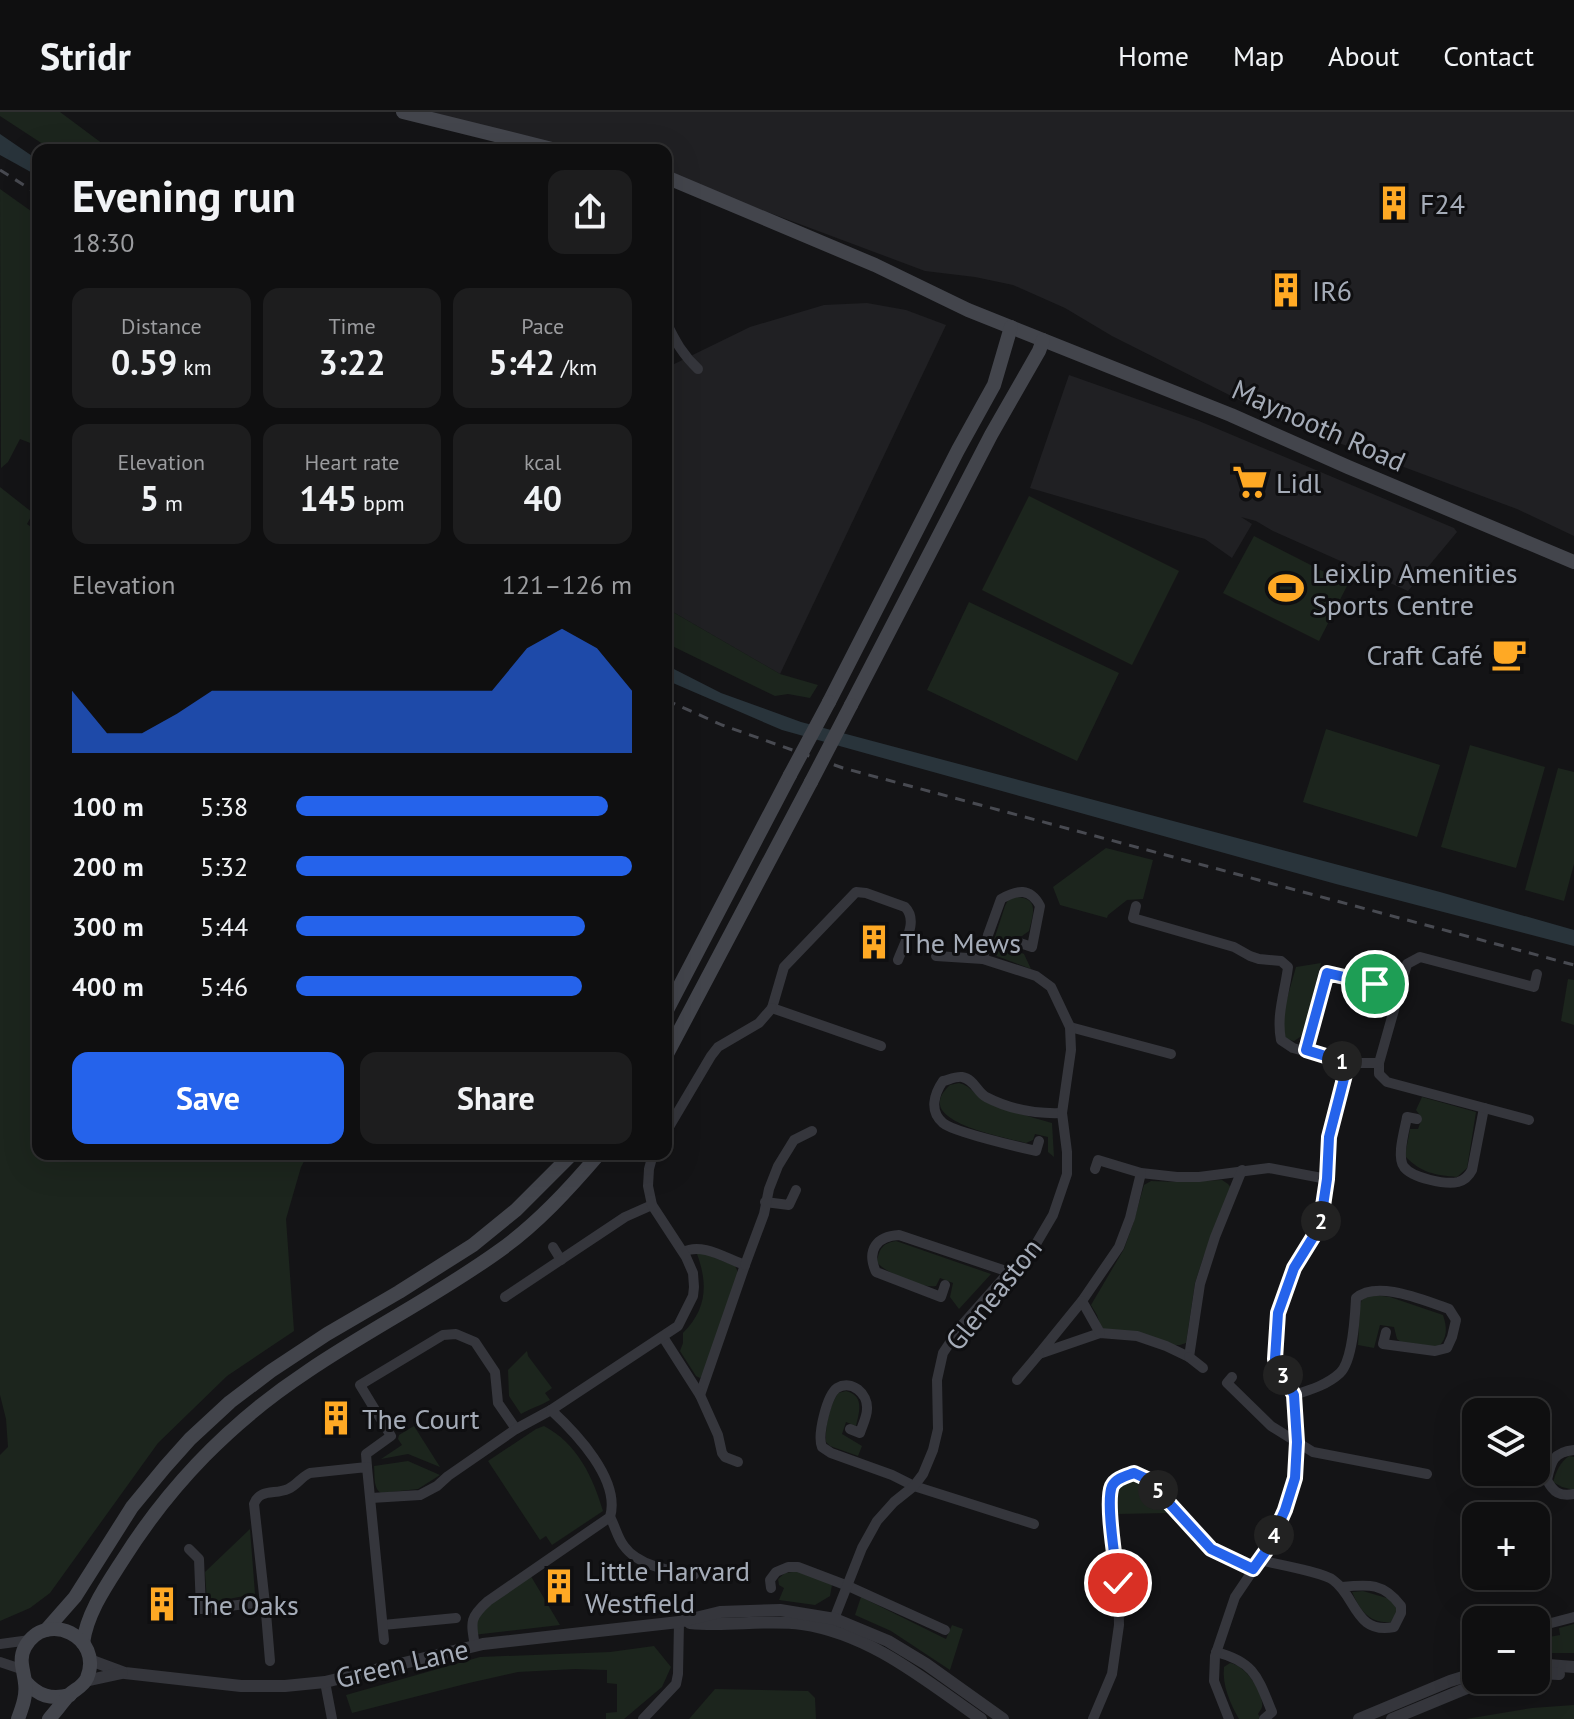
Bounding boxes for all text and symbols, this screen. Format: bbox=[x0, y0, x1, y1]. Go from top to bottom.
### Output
text: Stridr bbox=[40, 31, 131, 80]
text: Home bbox=[1118, 37, 1189, 74]
text: Map bbox=[1233, 37, 1284, 74]
text: About bbox=[1328, 37, 1399, 74]
text: Contact bbox=[1443, 37, 1534, 74]
text: Evening run bbox=[72, 167, 296, 224]
button: share bbox=[548, 170, 632, 254]
building icon: F24 bbox=[1375, 184, 1413, 222]
place label: F24 bbox=[1420, 185, 1465, 222]
text: 18:30 bbox=[72, 226, 134, 259]
building icon: IR6 bbox=[1267, 271, 1305, 309]
place label: IR6 bbox=[1312, 272, 1352, 309]
text: Distance bbox=[121, 312, 202, 340]
text: Time bbox=[328, 312, 376, 340]
text: Pace bbox=[521, 312, 564, 340]
text: 0.59 bbox=[111, 340, 177, 384]
text: 3:22 bbox=[319, 340, 385, 384]
text: 5:42 bbox=[488, 340, 555, 384]
text: km bbox=[177, 353, 212, 381]
text: /km bbox=[555, 353, 597, 381]
street label: Maynooth Road bbox=[1227, 370, 1411, 480]
text: Elevation bbox=[118, 448, 205, 476]
text: Heart rate bbox=[304, 448, 400, 476]
text: kcal bbox=[524, 448, 561, 476]
supermarket icon: Lidl bbox=[1231, 463, 1269, 501]
place label: Lidl bbox=[1276, 464, 1321, 501]
text: 5 bbox=[140, 476, 159, 520]
text: 145 bbox=[299, 476, 357, 520]
text: 40 bbox=[523, 476, 562, 520]
text: m bbox=[159, 489, 183, 517]
text: bpm bbox=[357, 489, 405, 517]
place label: Leixlip Amenities Sports Centre bbox=[1312, 554, 1518, 623]
text: Elevation bbox=[72, 568, 176, 601]
text: 121–126 m bbox=[502, 568, 632, 601]
sports icon: Leixlip Amenities Sports Centre bbox=[1267, 569, 1305, 607]
cafe icon: Craft Café bbox=[1490, 635, 1528, 673]
place label: Craft Café bbox=[1366, 636, 1483, 673]
text: 100 m bbox=[72, 790, 144, 823]
text: 5:38 bbox=[200, 790, 248, 823]
text: 200 m bbox=[72, 850, 144, 883]
text: 5:32 bbox=[200, 850, 248, 883]
text: 300 m bbox=[72, 910, 144, 943]
text: 5:44 bbox=[200, 910, 248, 943]
building icon: The Mews bbox=[855, 923, 893, 961]
place label: The Mews bbox=[900, 924, 1021, 961]
pin bbox=[1341, 950, 1409, 1018]
icon: arrive bbox=[1353, 962, 1397, 1006]
text: 400 m bbox=[72, 970, 144, 1003]
text: 5:46 bbox=[200, 970, 248, 1003]
pin: 1 bbox=[1322, 1041, 1362, 1081]
text: 1 bbox=[1336, 1047, 1348, 1075]
button: Save bbox=[72, 1052, 344, 1144]
button: Share bbox=[360, 1052, 632, 1144]
pin: 2 bbox=[1301, 1201, 1341, 1241]
text: 2 bbox=[1315, 1207, 1327, 1235]
street label: Gleneaston bbox=[936, 1230, 1050, 1358]
pin: 3 bbox=[1263, 1355, 1303, 1395]
text: 3 bbox=[1277, 1361, 1289, 1389]
map controls bbox=[1462, 1398, 1550, 1694]
button: layers bbox=[1462, 1398, 1550, 1486]
building icon: The Court bbox=[317, 1399, 355, 1437]
place label: The Court bbox=[362, 1400, 480, 1437]
pin: 5 bbox=[1138, 1470, 1178, 1510]
text: 5 bbox=[1152, 1476, 1164, 1504]
button: + bbox=[1462, 1502, 1550, 1590]
pin: 4 bbox=[1254, 1515, 1294, 1555]
text: 4 bbox=[1268, 1521, 1280, 1549]
pin bbox=[1084, 1549, 1152, 1617]
place label: Little Harvard Westfield bbox=[585, 1552, 750, 1621]
icon: check bbox=[1096, 1561, 1140, 1605]
building icon: Little Harvard Westfield bbox=[540, 1567, 578, 1605]
building icon: The Oaks bbox=[143, 1585, 181, 1623]
place label: The Oaks bbox=[188, 1586, 299, 1623]
button: − bbox=[1462, 1606, 1550, 1694]
street label: Green Lane bbox=[332, 1630, 472, 1696]

